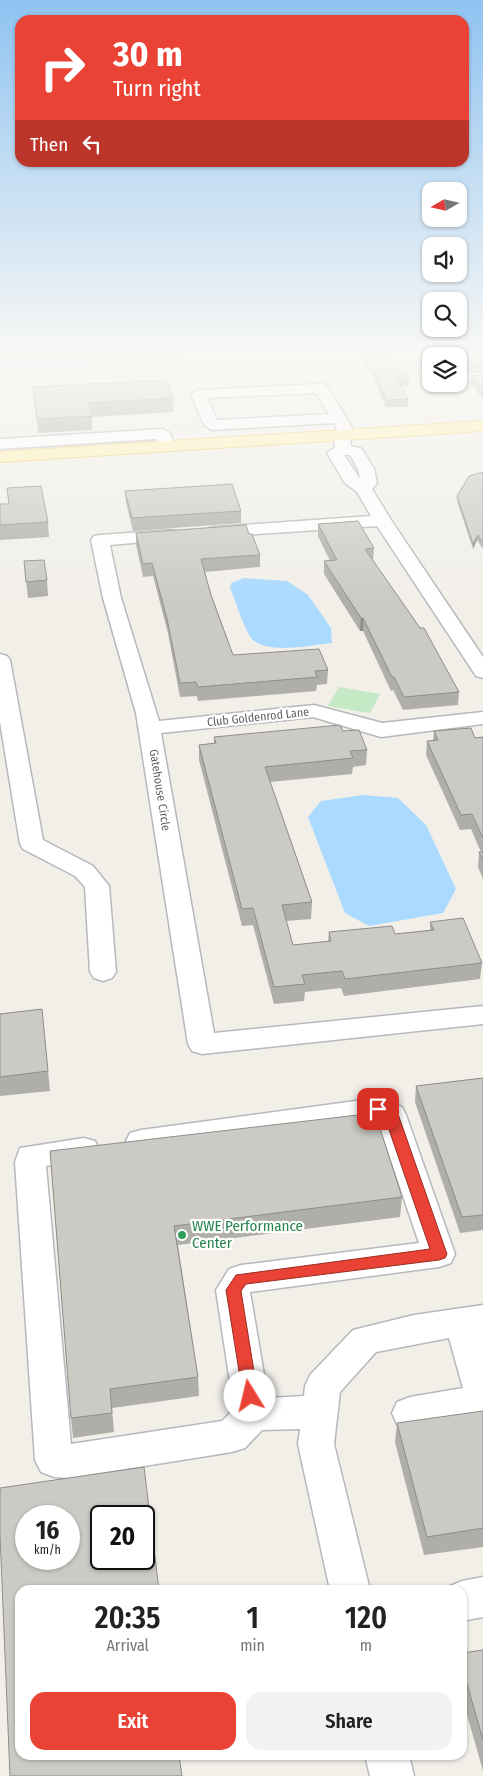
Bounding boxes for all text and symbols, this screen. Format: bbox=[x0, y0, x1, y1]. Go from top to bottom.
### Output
text: 30 m bbox=[113, 33, 183, 75]
icon: right bbox=[30, 35, 95, 100]
text: Turn right bbox=[113, 75, 201, 102]
icon: left bbox=[78, 130, 106, 158]
text: Then bbox=[30, 133, 68, 156]
north arrow bbox=[422, 182, 468, 228]
map controls bbox=[422, 182, 467, 392]
button: sound bbox=[422, 237, 467, 282]
button: search bbox=[422, 292, 467, 337]
button: layers bbox=[422, 347, 467, 392]
street label: Club Goldenrod Lane bbox=[206, 705, 310, 729]
street label: Gatehouse Circle bbox=[147, 748, 173, 832]
pin bbox=[357, 1088, 399, 1130]
icon: arrive bbox=[364, 1095, 392, 1123]
place label: WWE Performance Center bbox=[192, 1217, 303, 1252]
marker: WWE Performance Center bbox=[176, 1229, 188, 1241]
position arrow bbox=[223, 1369, 275, 1421]
speed limit sign: 20 bbox=[90, 1505, 155, 1570]
text: 16 bbox=[36, 1516, 59, 1546]
text: km/h bbox=[34, 1543, 61, 1557]
text: 20:35 bbox=[95, 1600, 160, 1636]
text: 1 bbox=[246, 1600, 259, 1636]
text: 120 bbox=[345, 1600, 387, 1636]
text: Arrival bbox=[106, 1636, 149, 1655]
text: min bbox=[240, 1636, 265, 1655]
text: m bbox=[360, 1636, 372, 1655]
button: Exit bbox=[30, 1692, 236, 1750]
button: Share bbox=[246, 1692, 452, 1750]

